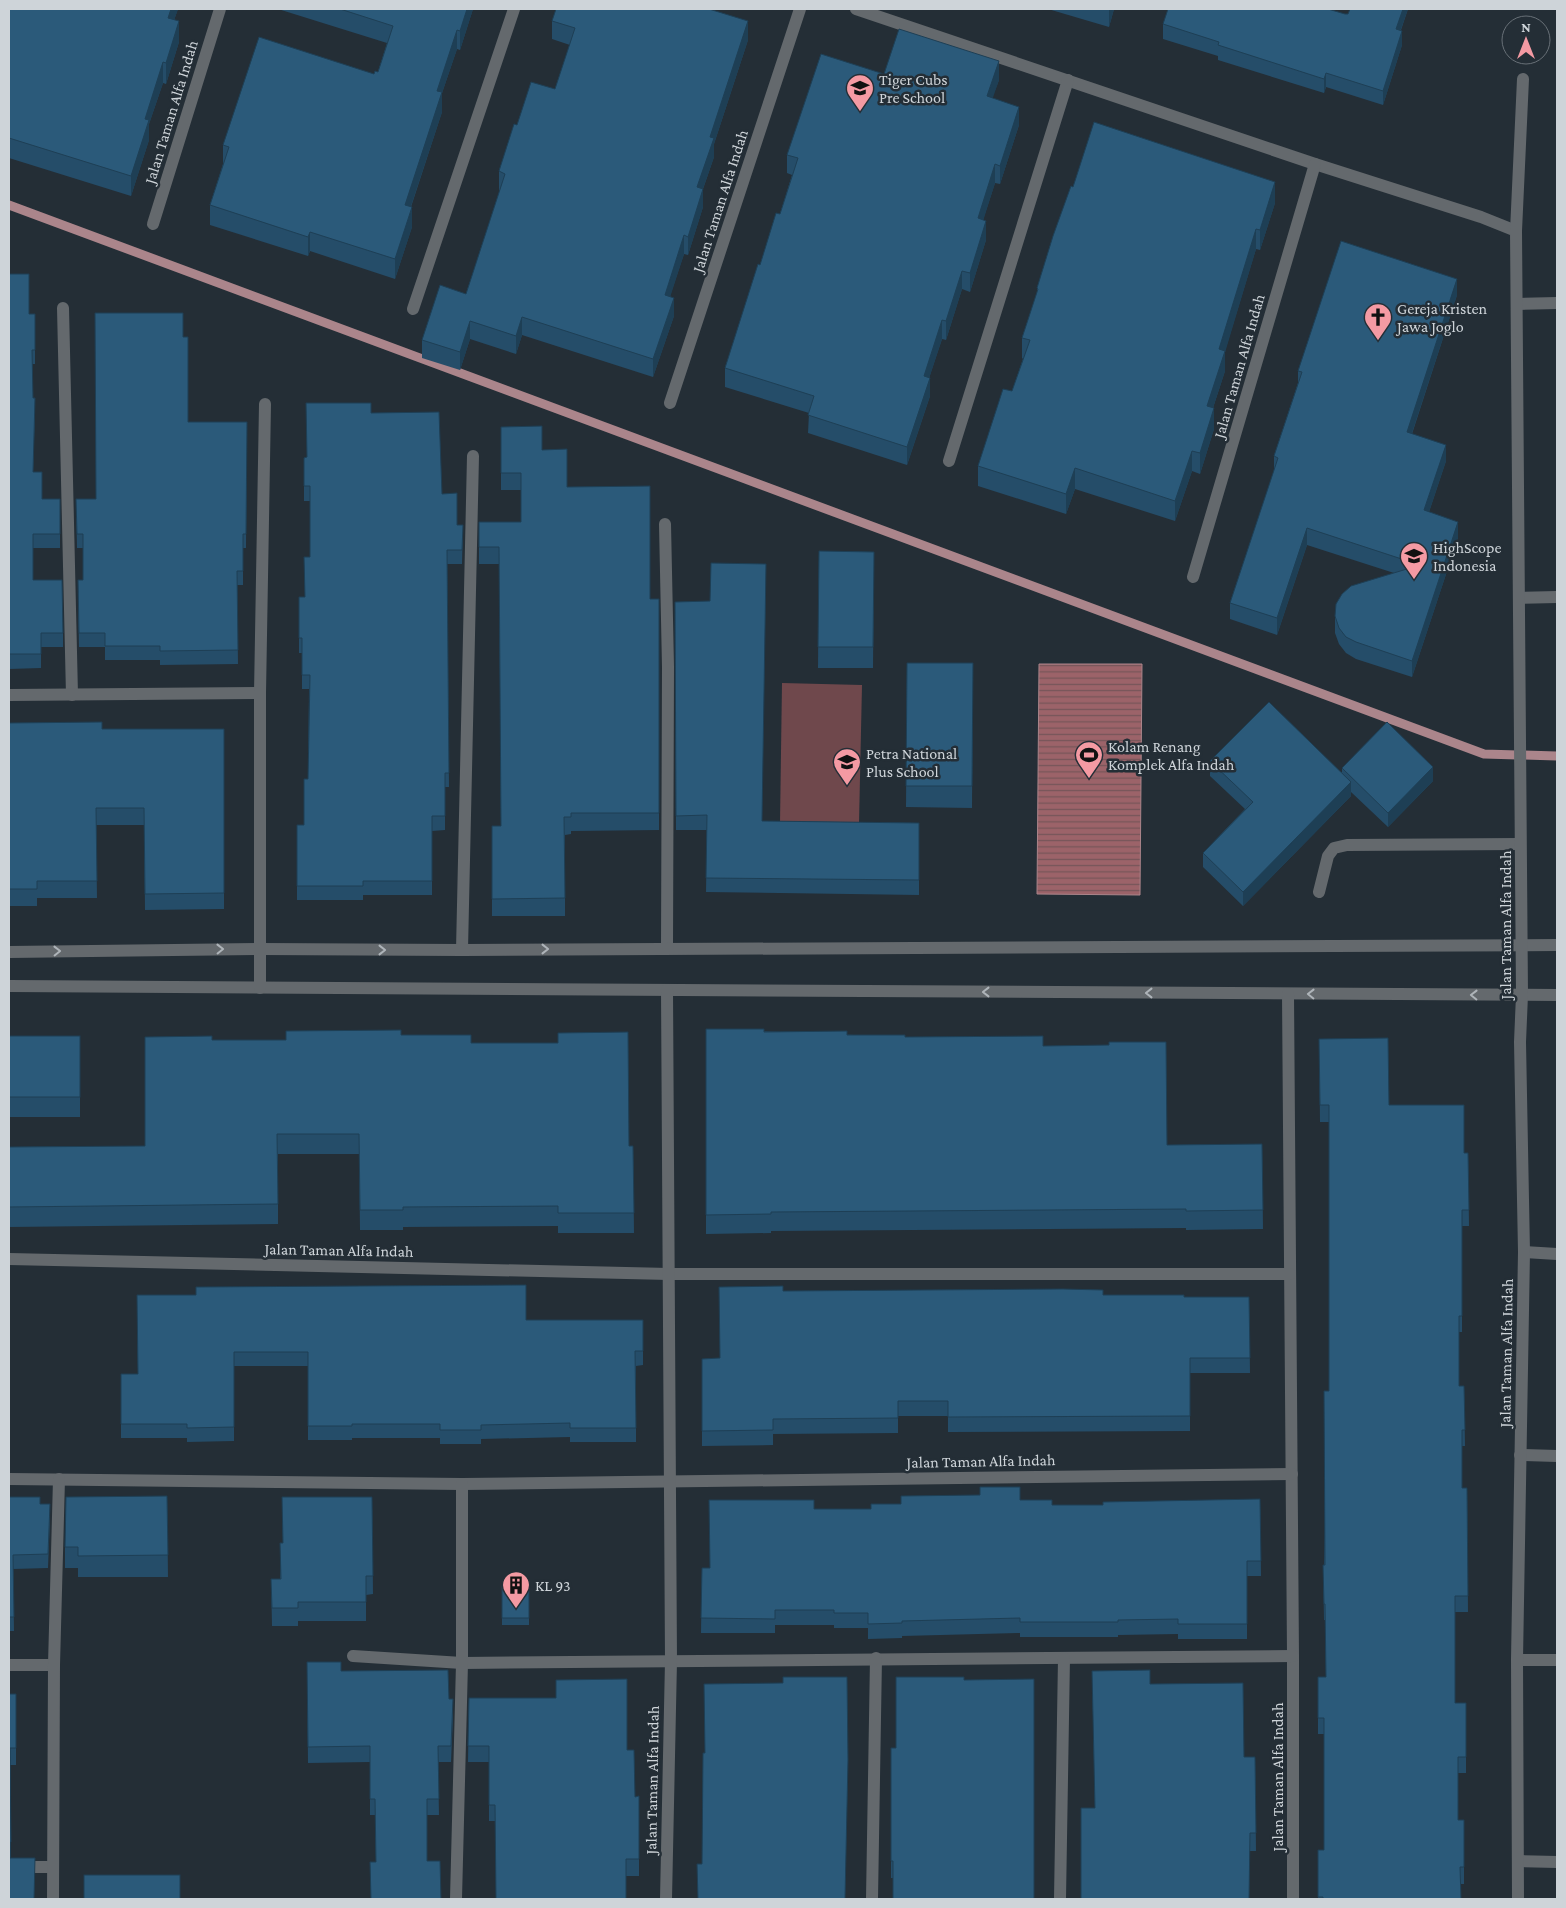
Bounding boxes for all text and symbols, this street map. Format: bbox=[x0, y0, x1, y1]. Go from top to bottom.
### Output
north arrow bbox=[1501, 15, 1551, 65]
text: N bbox=[1521, 19, 1531, 35]
street label: Jalan Taman Alfa Indah bbox=[140, 38, 202, 188]
place label: Tiger Cubs Pre School bbox=[879, 71, 948, 106]
school or university icon: Tiger Cubs Pre School bbox=[845, 73, 875, 112]
street label: Jalan Taman Alfa Indah bbox=[688, 127, 752, 277]
street label: Jalan Taman Alfa Indah bbox=[1210, 292, 1269, 442]
place label: Gereja Kristen Jawa Joglo bbox=[1395, 300, 1487, 336]
church icon: Gereja Kristen Jawa Joglo bbox=[1363, 302, 1393, 341]
place label: HighScope Indonesia bbox=[1433, 539, 1501, 574]
school or university icon: HighScope Indonesia bbox=[1399, 541, 1429, 580]
place label: Kolam Renang Komplek Alfa Indah bbox=[1108, 738, 1235, 774]
sports icon: Kolam Renang Komplek Alfa Indah bbox=[1074, 740, 1104, 779]
place label: Petra National Plus School bbox=[866, 745, 957, 780]
school or university icon: Petra National Plus School bbox=[832, 747, 862, 786]
street label: Jalan Taman Alfa Indah bbox=[1497, 850, 1515, 1002]
one-way arrow bbox=[216, 944, 224, 955]
one-way arrow bbox=[542, 944, 549, 954]
one-way arrow bbox=[379, 945, 387, 955]
one-way arrow bbox=[54, 946, 62, 956]
one-way arrow bbox=[982, 987, 990, 997]
one-way arrow bbox=[1144, 988, 1152, 998]
one-way arrow bbox=[1307, 989, 1314, 999]
one-way arrow bbox=[1469, 990, 1477, 1001]
street label: Jalan Taman Alfa Indah bbox=[262, 1240, 414, 1261]
street label: Jalan Taman Alfa Indah bbox=[1496, 1278, 1517, 1430]
street label: Jalan Taman Alfa Indah bbox=[904, 1451, 1056, 1472]
building icon: KL 93 bbox=[501, 1570, 531, 1609]
place label: KL 93 bbox=[535, 1577, 571, 1594]
street label: Jalan Taman Alfa Indah bbox=[1269, 1702, 1287, 1854]
street label: Jalan Taman Alfa Indah bbox=[642, 1705, 663, 1857]

